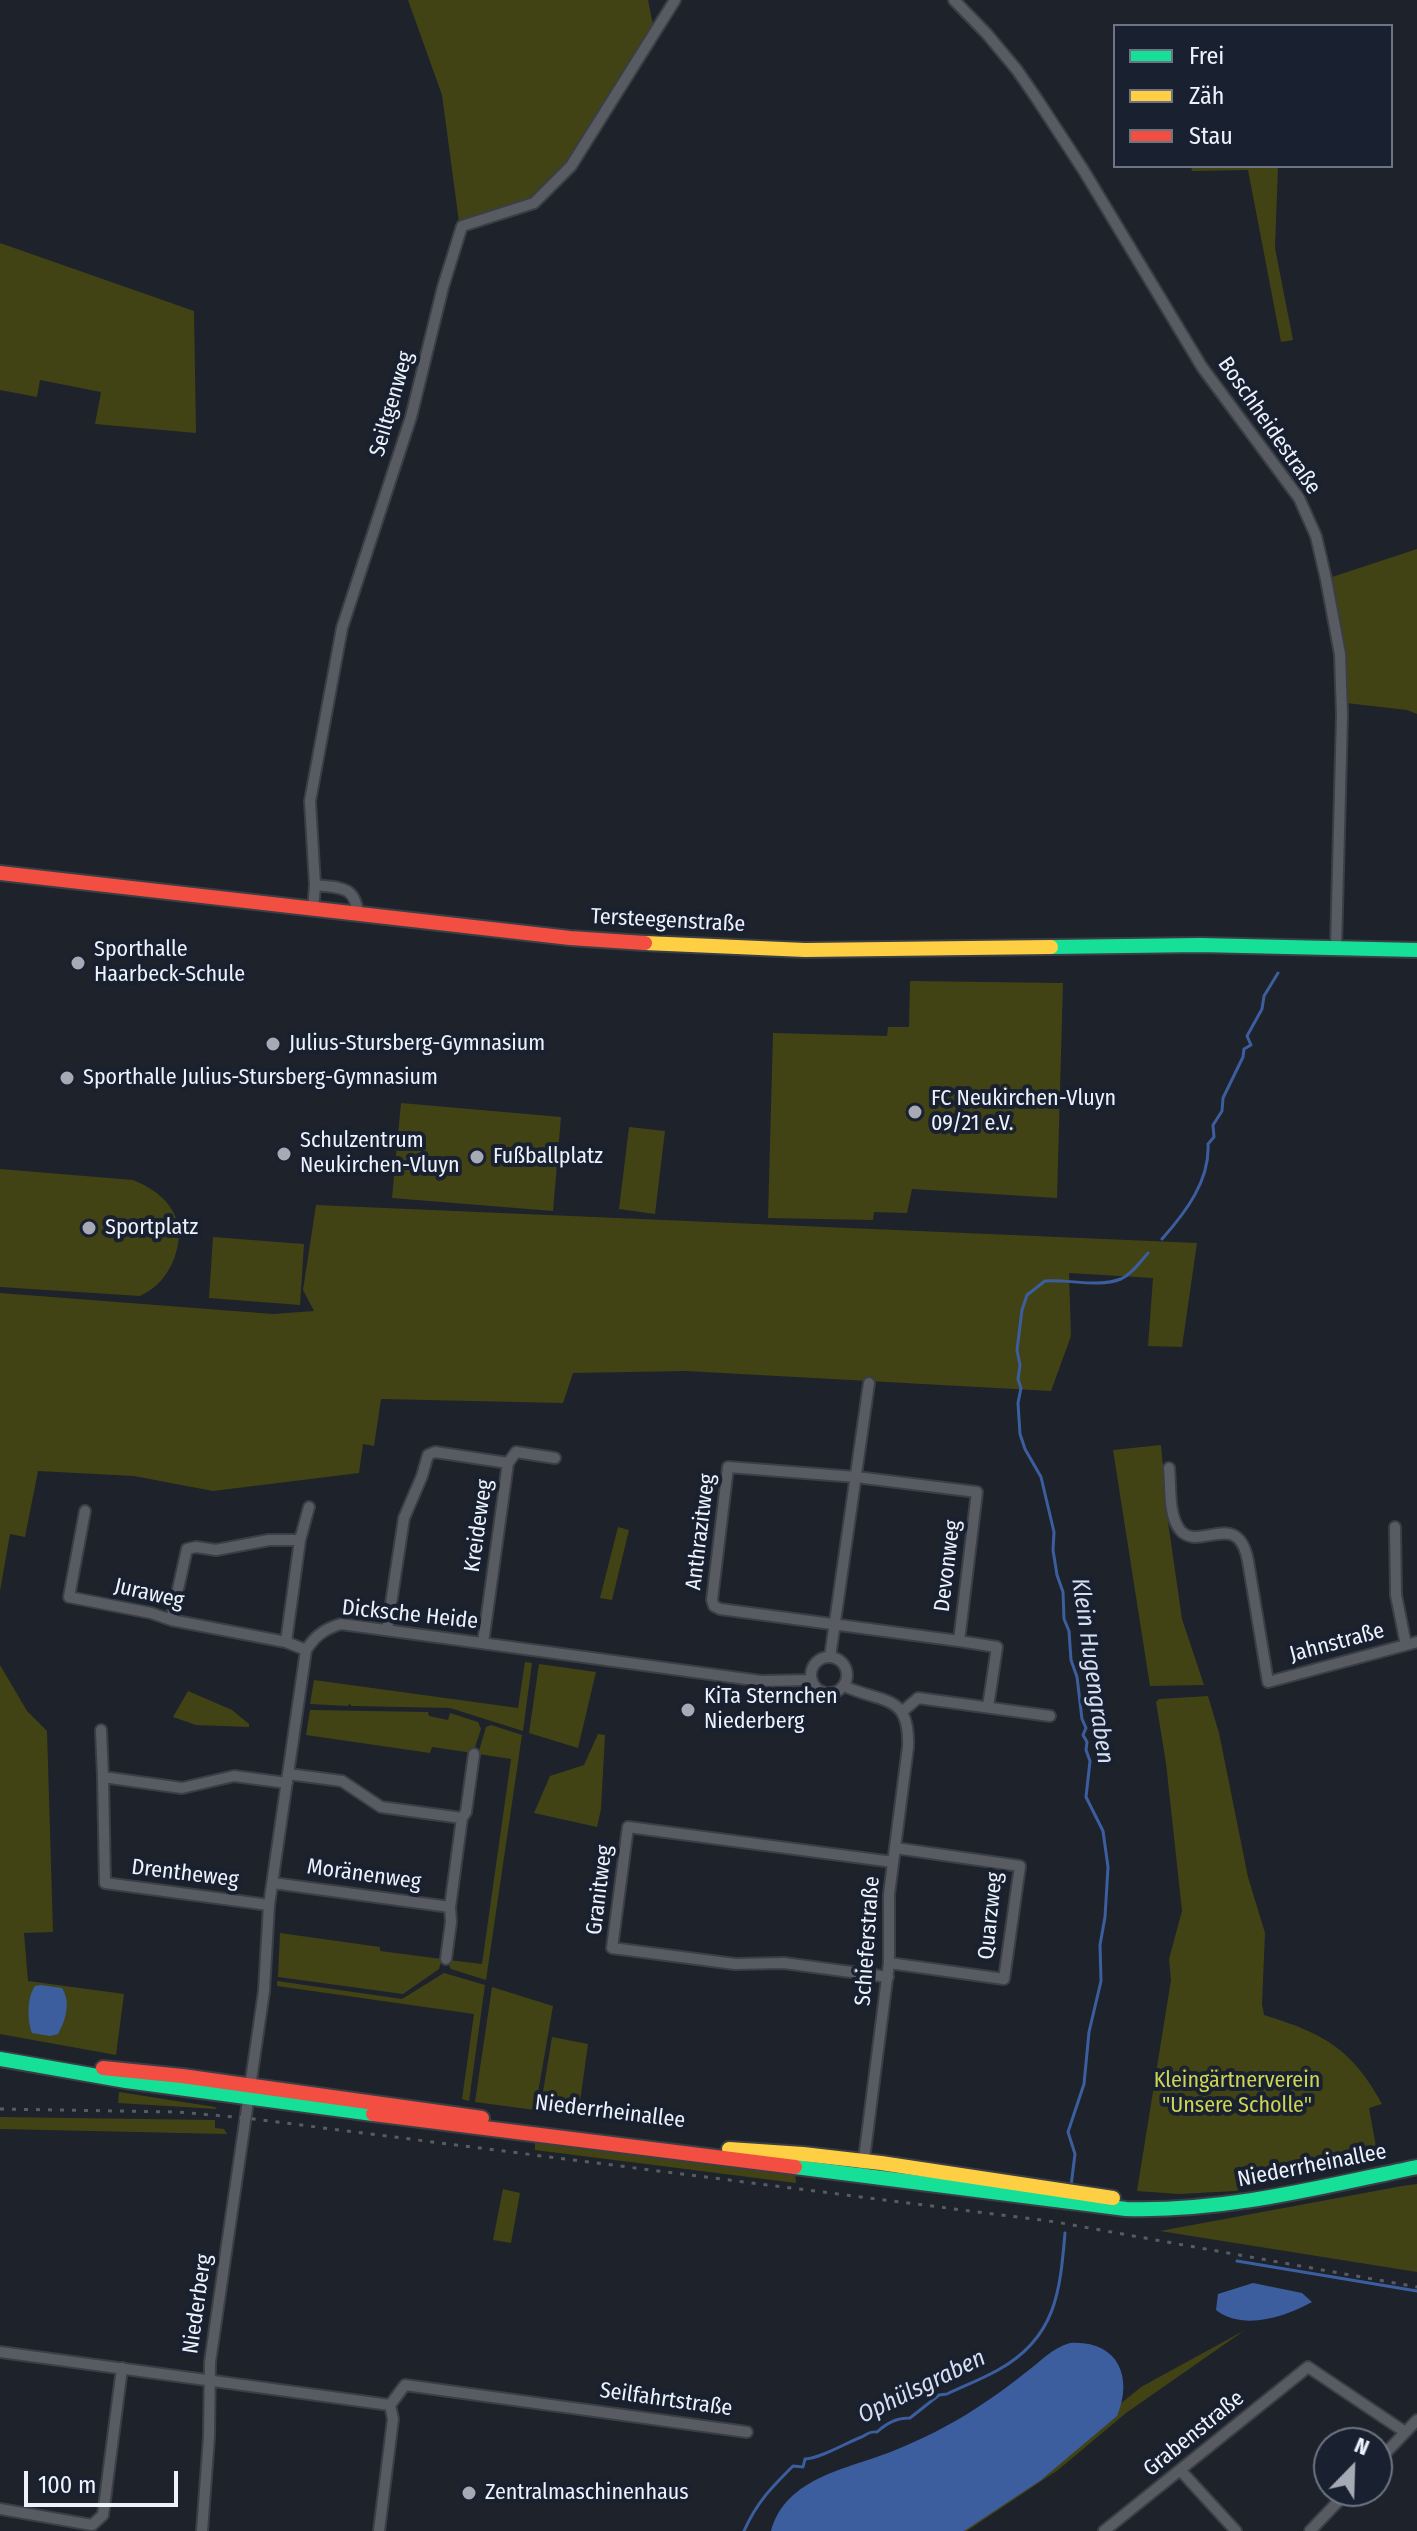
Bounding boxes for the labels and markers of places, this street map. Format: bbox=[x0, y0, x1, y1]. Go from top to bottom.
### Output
place label: Sporthalle Haarbeck-Schule bbox=[94, 937, 245, 988]
marker: Sporthalle Haarbeck-Schule bbox=[69, 954, 87, 972]
place label: Julius-Stursberg-Gymnasium bbox=[289, 1031, 545, 1057]
marker: Julius-Stursberg-Gymnasium bbox=[264, 1035, 282, 1053]
place label: Sporthalle Julius-Stursberg-Gymnasium bbox=[83, 1065, 438, 1091]
marker: Sporthalle Julius-Stursberg-Gymnasium bbox=[58, 1069, 76, 1087]
place label: FC Neukirchen-Vluyn 09/21 e.V. bbox=[931, 1086, 1116, 1138]
marker: FC Neukirchen-Vluyn 09/21 e.V. bbox=[906, 1103, 924, 1121]
place label: Schulzentrum Neukirchen-Vluyn bbox=[300, 1128, 460, 1180]
place label: Fußballplatz bbox=[493, 1144, 603, 1170]
marker: Schulzentrum Neukirchen-Vluyn bbox=[275, 1145, 293, 1163]
marker: Fußballplatz bbox=[468, 1148, 486, 1166]
place label: Sportplatz bbox=[105, 1215, 198, 1241]
marker: Sportplatz bbox=[80, 1219, 98, 1237]
place label: KiTa Sternchen Niederberg bbox=[704, 1684, 838, 1736]
marker: KiTa Sternchen Niederberg bbox=[679, 1701, 697, 1719]
place label: Zentralmaschinenhaus bbox=[485, 2480, 689, 2506]
marker: Zentralmaschinenhaus bbox=[460, 2484, 478, 2502]

